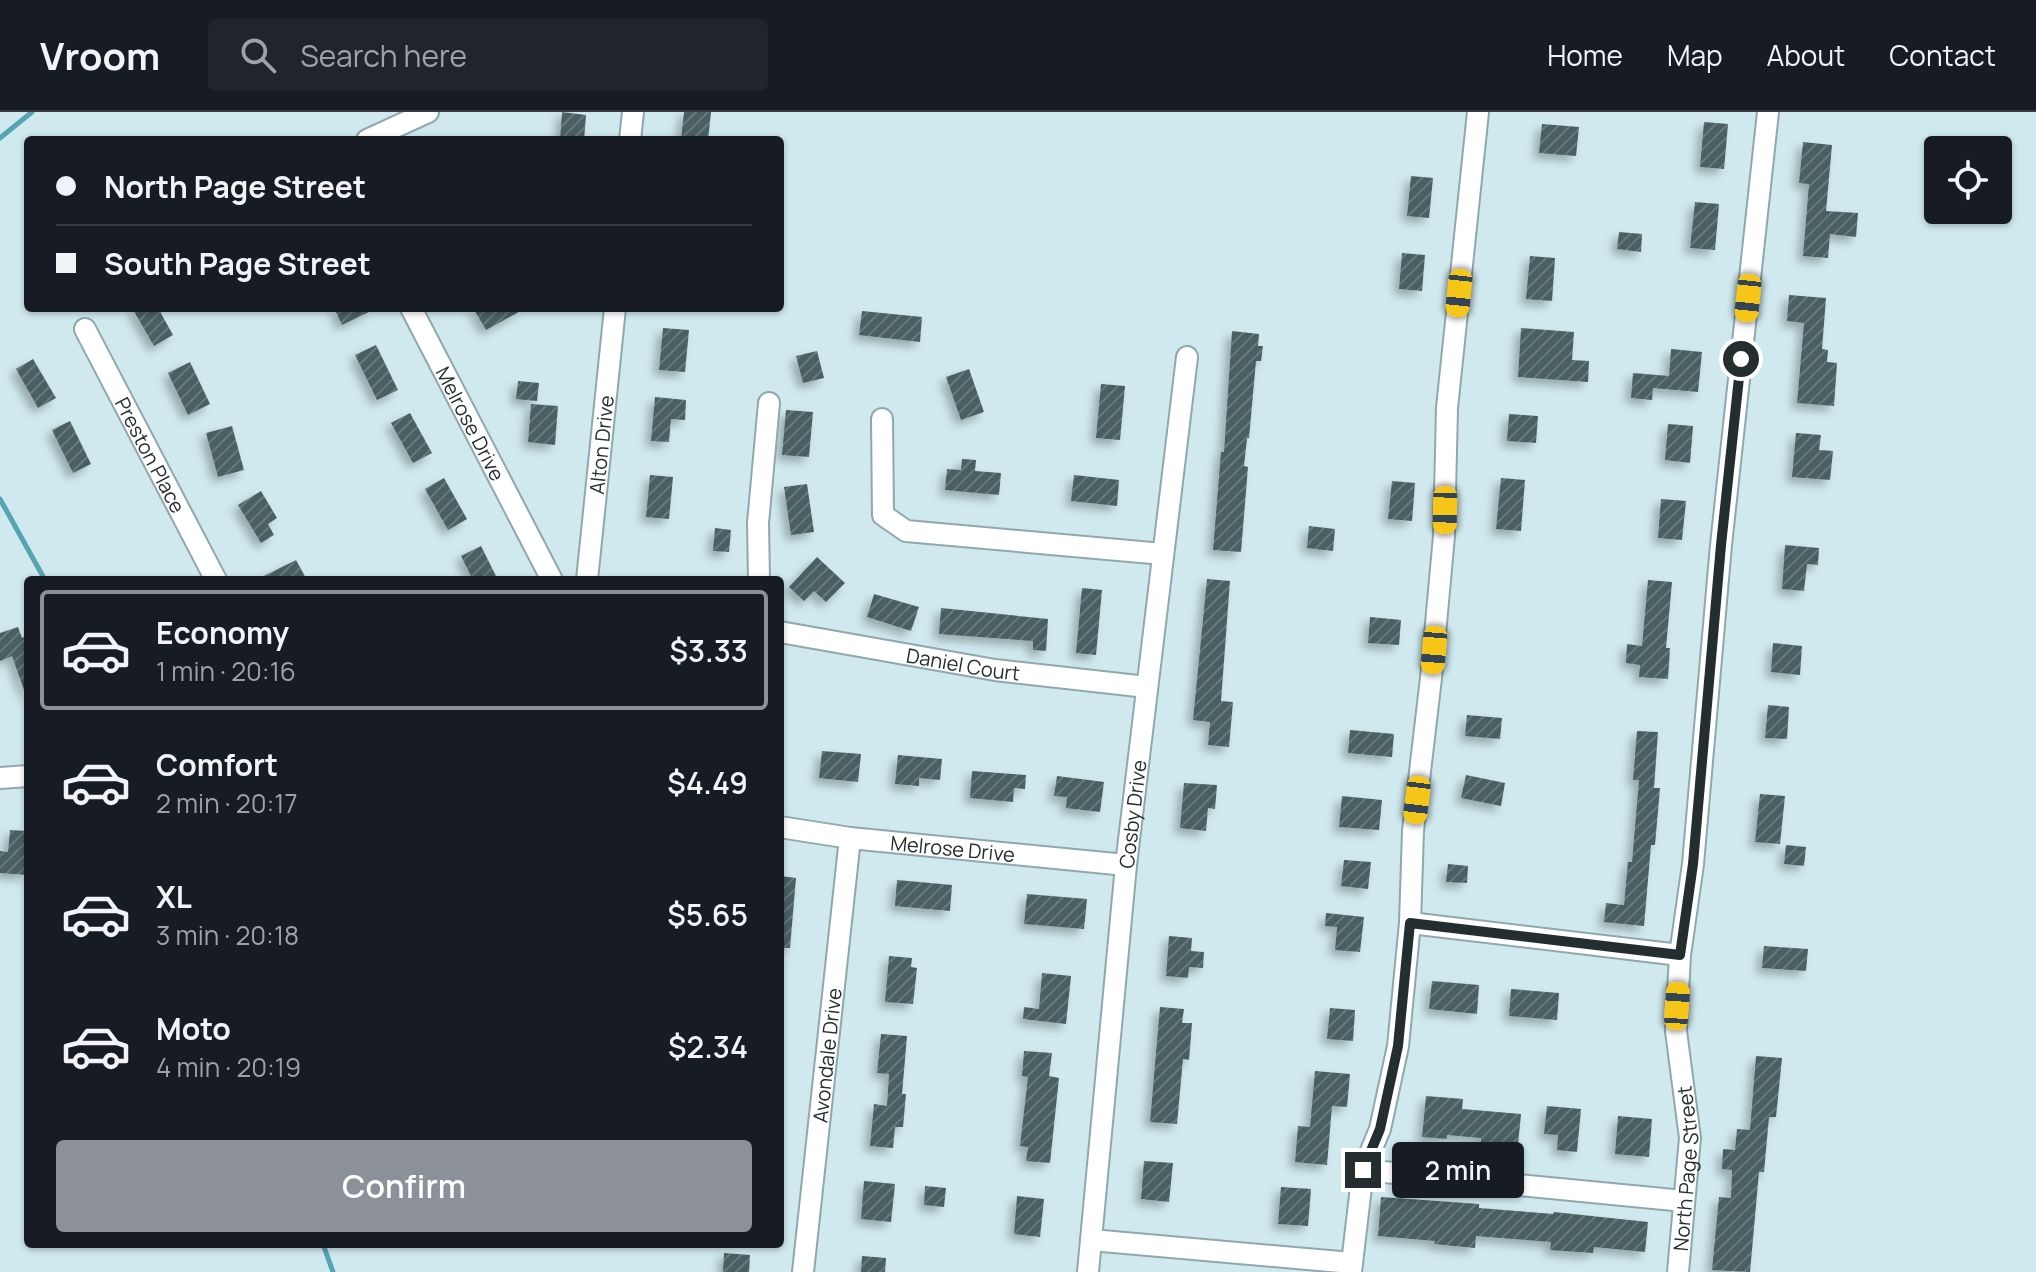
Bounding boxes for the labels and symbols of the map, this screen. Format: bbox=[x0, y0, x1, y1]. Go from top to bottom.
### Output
car bbox=[1445, 268, 1473, 318]
car bbox=[1734, 273, 1762, 323]
route start bbox=[1723, 341, 1759, 377]
street label: Melrose Drive bbox=[430, 362, 512, 485]
street label: Preston Place bbox=[109, 392, 192, 517]
street label: Alton Drive bbox=[582, 394, 619, 496]
car bbox=[1433, 486, 1457, 534]
car bbox=[1420, 625, 1448, 675]
street label: Daniel Court bbox=[904, 641, 1021, 686]
street label: Cosby Drive bbox=[1112, 758, 1152, 870]
car bbox=[1402, 775, 1432, 825]
street label: Melrose Drive bbox=[889, 829, 1016, 868]
car bbox=[1663, 981, 1691, 1031]
street label: Avondale Drive bbox=[806, 986, 847, 1124]
street label: North Page Street bbox=[1666, 1084, 1704, 1252]
callout: 2 min bbox=[1391, 1142, 1523, 1198]
route end bbox=[1345, 1152, 1381, 1188]

